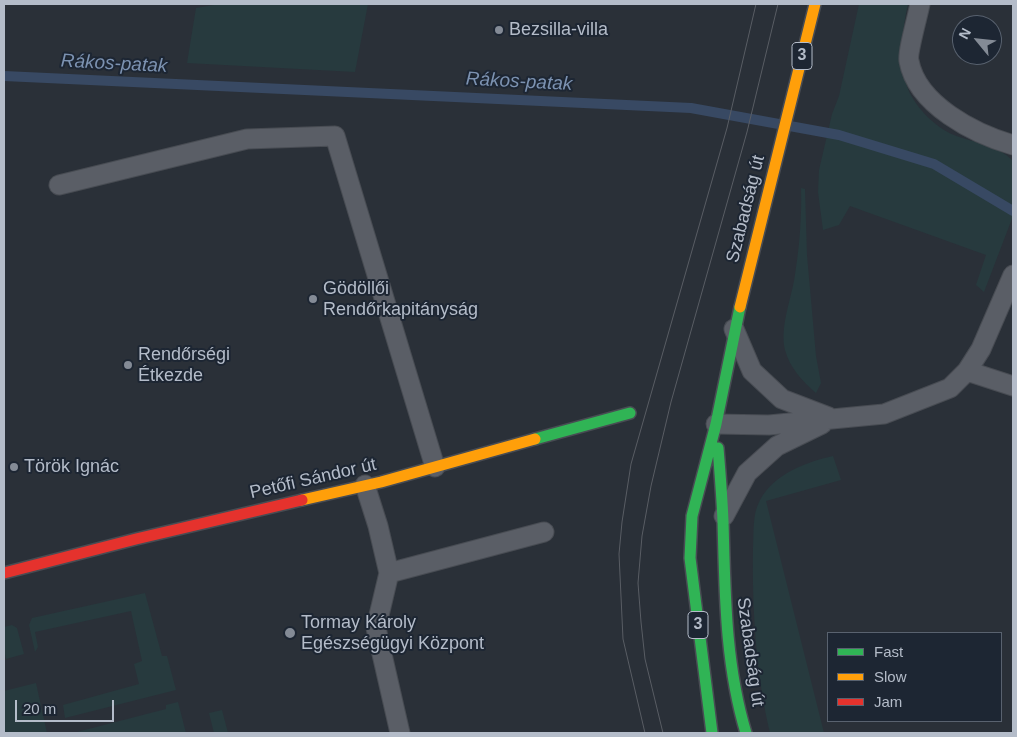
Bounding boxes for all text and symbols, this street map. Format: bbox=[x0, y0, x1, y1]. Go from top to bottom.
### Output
north arrow bbox=[952, 15, 1002, 65]
place label: Bezsilla-villa bbox=[509, 19, 608, 41]
marker: Bezsilla-villa bbox=[493, 24, 505, 36]
text: N bbox=[955, 25, 974, 42]
road number: 3 bbox=[792, 42, 812, 70]
water label: Rákos-patak bbox=[60, 50, 168, 78]
water label: Rákos-patak bbox=[465, 68, 573, 96]
street label: Szabadság út bbox=[722, 153, 770, 265]
place label: Gödöllői Rendőrkapitányság bbox=[323, 278, 478, 320]
marker: Gödöllői Rendőrkapitányság bbox=[307, 293, 319, 305]
place label: Rendőrségi Étkezde bbox=[138, 344, 230, 386]
marker: Rendőrségi Étkezde bbox=[122, 359, 134, 371]
street label: Petőfi Sándor út bbox=[248, 454, 378, 504]
place label: Török Ignác bbox=[24, 456, 119, 478]
marker: Török Ignác bbox=[8, 461, 20, 473]
street label: Szabadság út bbox=[732, 596, 768, 708]
place label: Tormay Károly Egészségügyi Központ bbox=[301, 612, 484, 654]
road number: 3 bbox=[688, 612, 708, 638]
marker: Tormay Károly Egészségügyi Központ bbox=[283, 626, 297, 640]
legend bbox=[827, 632, 1002, 722]
text: Fast bbox=[874, 643, 903, 660]
text: Slow bbox=[874, 668, 907, 685]
scale bar bbox=[18, 690, 116, 722]
text: Jam bbox=[874, 693, 902, 710]
text: 20 m bbox=[23, 700, 56, 717]

